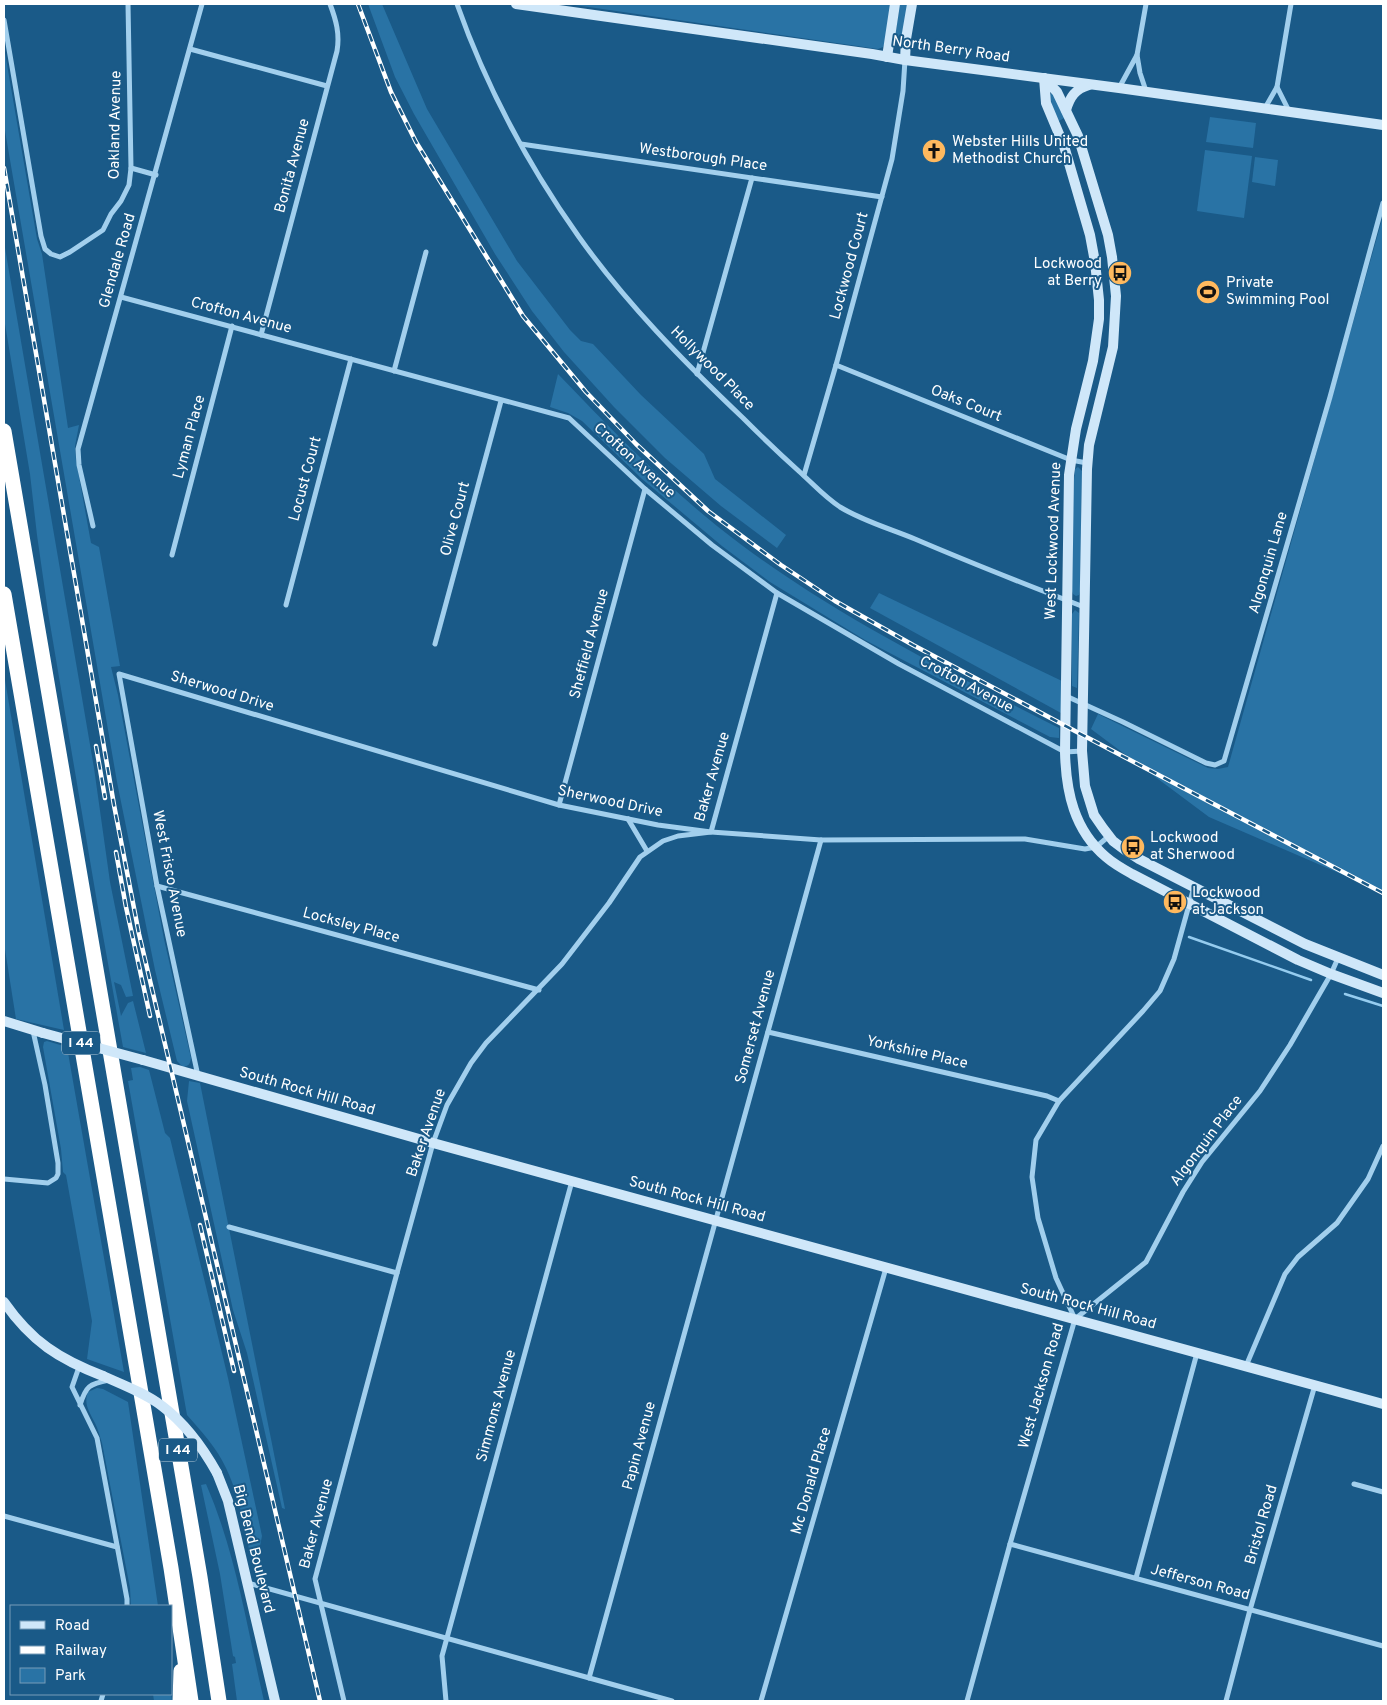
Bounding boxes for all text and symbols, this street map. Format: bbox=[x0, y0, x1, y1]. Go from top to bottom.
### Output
street label: North Berry Road bbox=[891, 32, 1011, 68]
street label: Oakland Avenue bbox=[106, 70, 126, 180]
street label: Bonita Avenue bbox=[271, 117, 315, 215]
place label: Webster Hills United Methodist Church bbox=[952, 133, 1088, 169]
church icon: Webster Hills United Methodist Church bbox=[921, 138, 947, 164]
street label: Westborough Place bbox=[638, 140, 768, 176]
street label: Lockwood Court bbox=[827, 210, 873, 322]
street label: Glendale Road bbox=[95, 211, 141, 311]
place label: Lockwood at Berry bbox=[1034, 255, 1102, 291]
bus stop icon: Lockwood at Berry bbox=[1107, 260, 1133, 286]
place label: Private Swimming Pool bbox=[1226, 274, 1329, 310]
sports icon: Private Swimming Pool bbox=[1195, 279, 1221, 305]
street label: Crofton Avenue bbox=[188, 293, 294, 339]
street label: Hollywood Place bbox=[666, 323, 758, 415]
street label: Oaks Court bbox=[928, 381, 1004, 427]
street label: Lyman Place bbox=[170, 393, 210, 481]
street label: Crofton Avenue bbox=[589, 419, 679, 503]
street label: Locust Court bbox=[286, 434, 326, 524]
street label: West Lockwood Avenue bbox=[1042, 462, 1066, 620]
street label: Olive Court bbox=[437, 480, 475, 558]
street label: Algonquin Lane bbox=[1245, 510, 1293, 616]
street label: Sheffield Avenue bbox=[566, 587, 614, 701]
street label: Crofton Avenue bbox=[916, 652, 1016, 718]
street label: Sherwood Drive bbox=[168, 667, 276, 717]
street label: Baker Avenue bbox=[691, 730, 735, 824]
street label: Sherwood Drive bbox=[556, 782, 664, 822]
street label: West Frisco Avenue bbox=[147, 809, 191, 939]
place label: Lockwood at Sherwood bbox=[1150, 829, 1235, 865]
bus stop icon: Lockwood at Sherwood bbox=[1120, 834, 1146, 860]
place label: Lockwood at Jackson bbox=[1192, 884, 1264, 920]
bus stop icon: Lockwood at Jackson bbox=[1162, 889, 1188, 915]
street label: Locksley Place bbox=[300, 904, 402, 948]
street label: Somerset Avenue bbox=[732, 968, 780, 1086]
road number: I 44 bbox=[62, 1032, 100, 1054]
street label: Yorkshire Place bbox=[864, 1032, 970, 1074]
street label: South Rock Hill Road bbox=[237, 1064, 377, 1120]
street label: Baker Avenue bbox=[403, 1086, 451, 1180]
street label: Algonquin Place bbox=[1167, 1092, 1247, 1190]
street label: South Rock Hill Road bbox=[627, 1173, 767, 1227]
street label: South Rock Hill Road bbox=[1018, 1280, 1158, 1334]
street label: West Jackson Road bbox=[1015, 1321, 1069, 1451]
street label: Simmons Avenue bbox=[473, 1348, 521, 1464]
street label: Papin Avenue bbox=[619, 1400, 661, 1492]
street label: Mc Donald Place bbox=[788, 1425, 836, 1537]
road number: I 44 bbox=[159, 1438, 197, 1462]
street label: Baker Avenue bbox=[296, 1477, 338, 1571]
street label: Big Bend Boulevard bbox=[228, 1483, 278, 1615]
street label: Bristol Road bbox=[1242, 1483, 1282, 1567]
street label: Jefferson Road bbox=[1148, 1561, 1252, 1605]
legend bbox=[10, 1605, 172, 1695]
text: Road bbox=[55, 1617, 90, 1636]
text: Railway bbox=[55, 1642, 107, 1661]
text: Park bbox=[55, 1667, 86, 1686]

